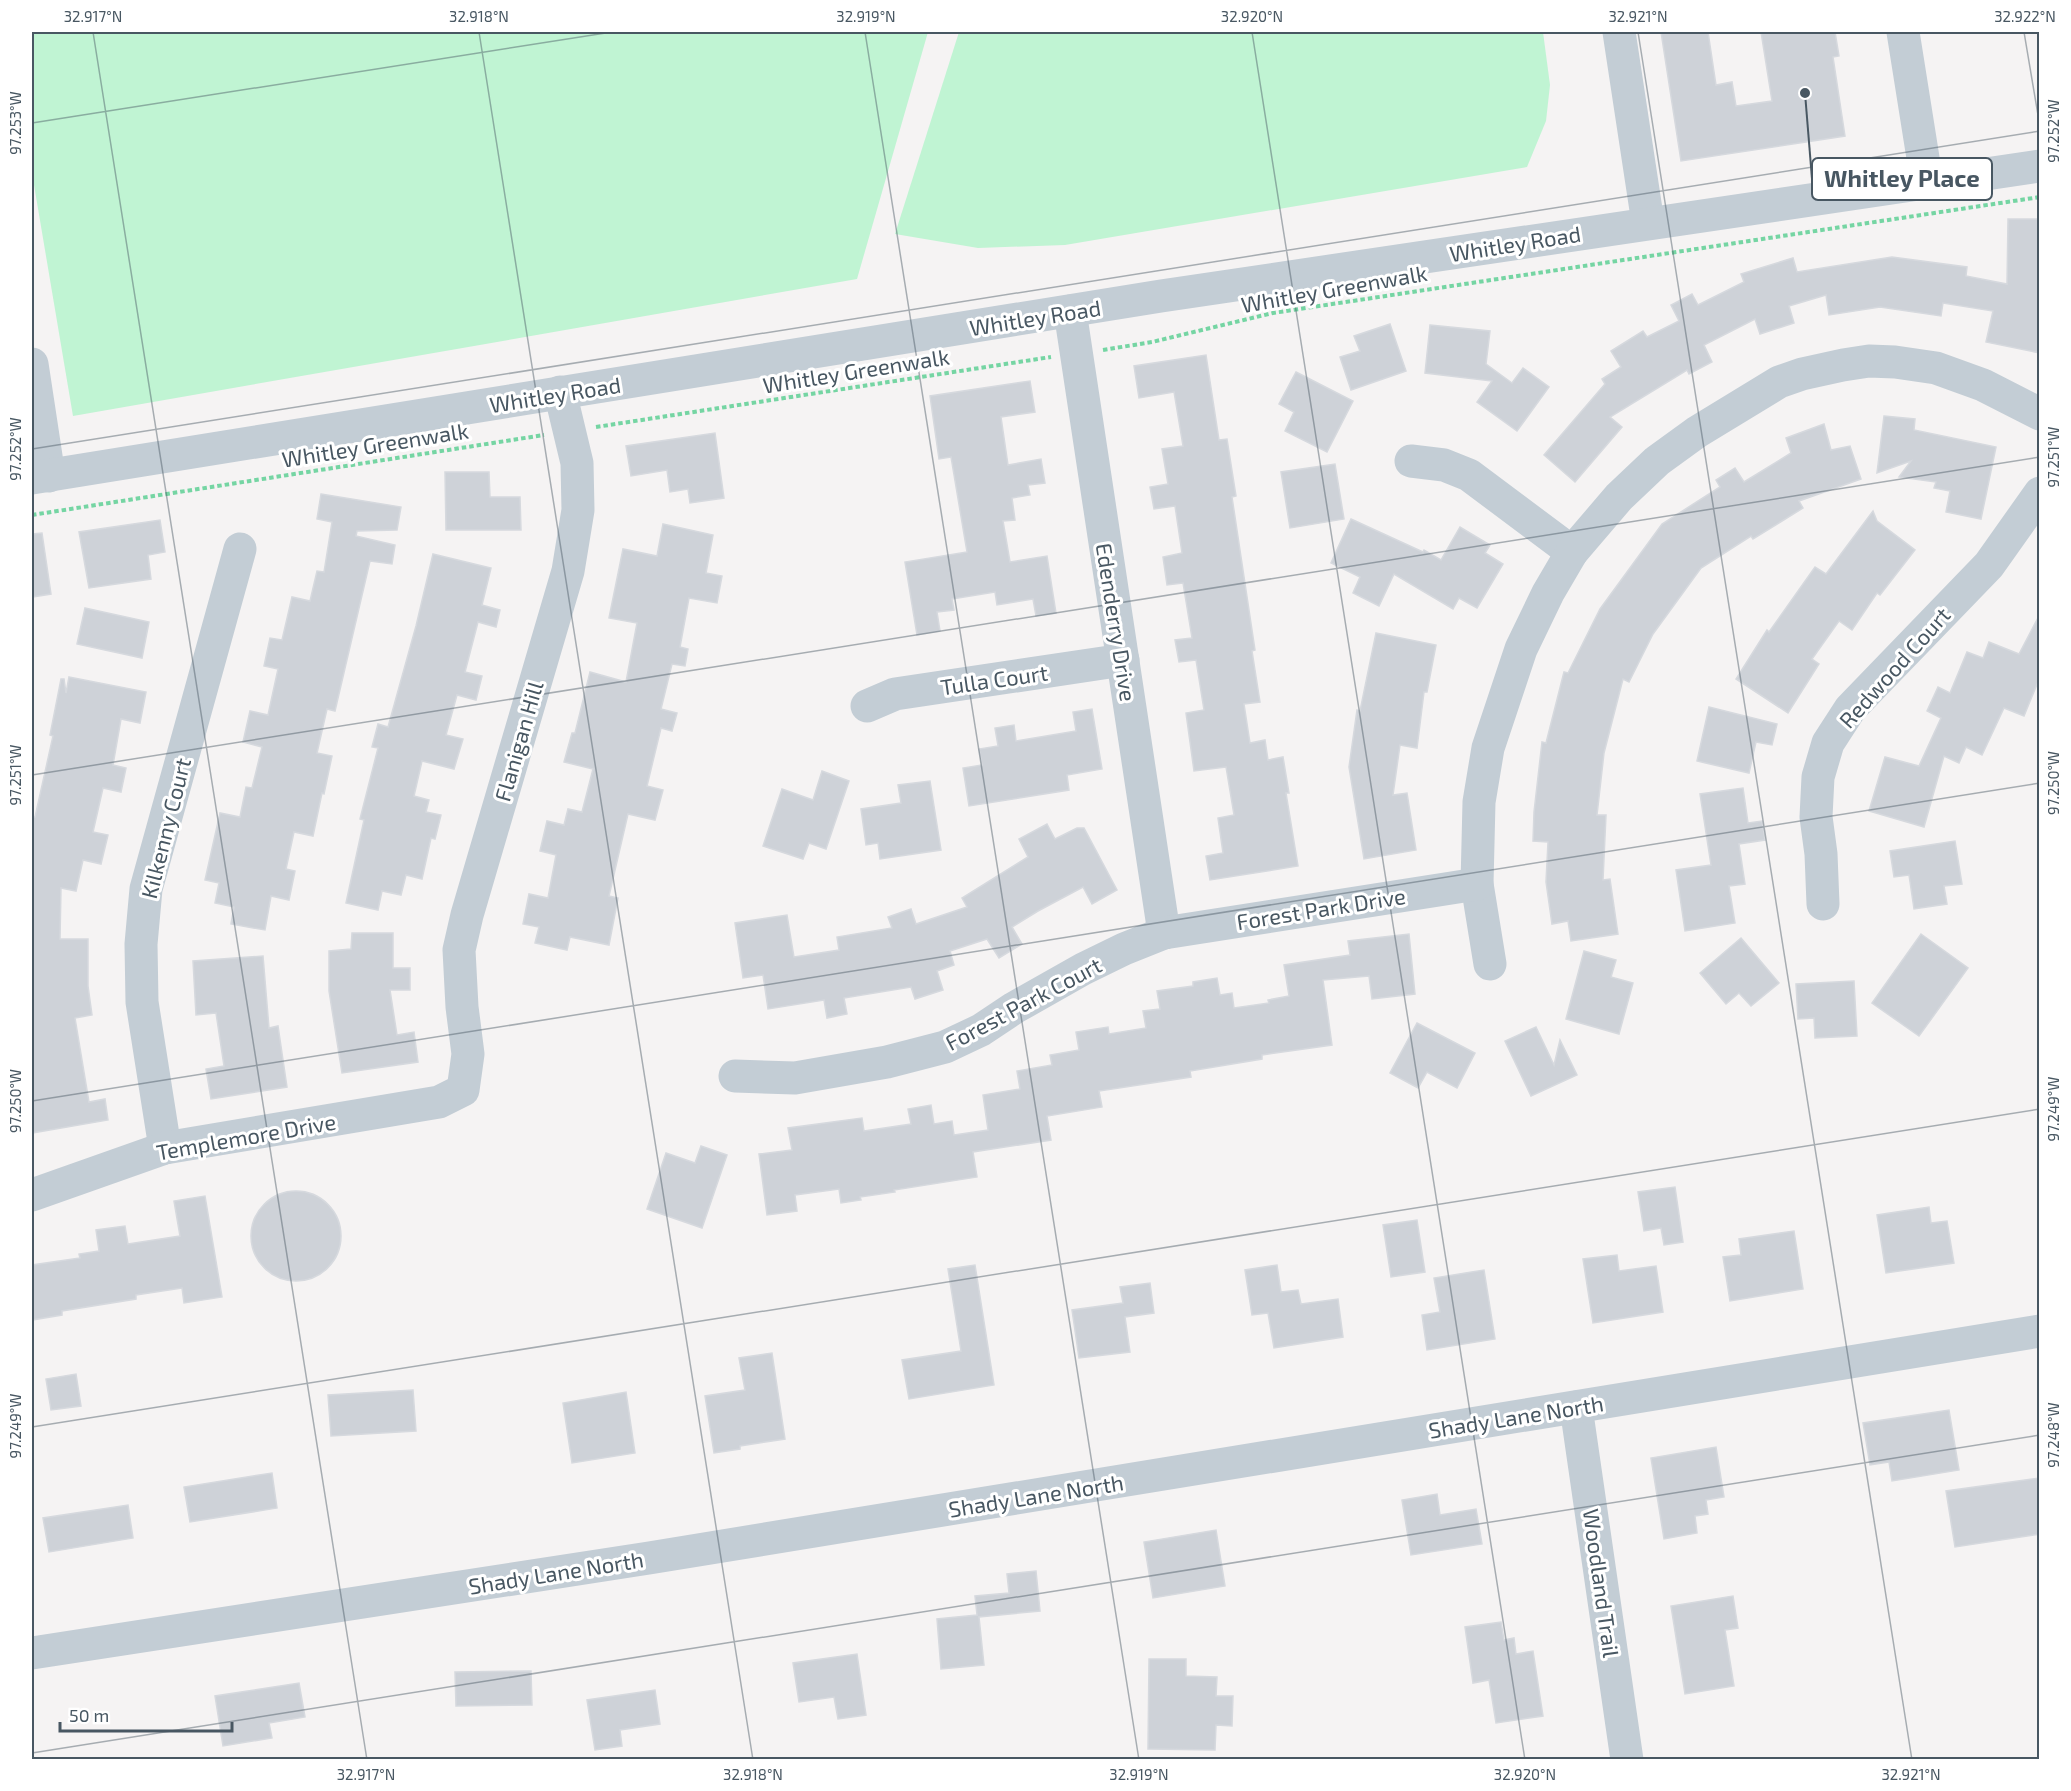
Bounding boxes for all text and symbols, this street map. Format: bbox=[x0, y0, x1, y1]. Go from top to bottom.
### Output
text: 32.917°N bbox=[64, 7, 122, 25]
text: 32.918°N bbox=[449, 7, 509, 25]
text: 32.919°N bbox=[836, 7, 896, 25]
text: 32.920°N bbox=[1221, 7, 1283, 25]
text: 32.921°N bbox=[1608, 7, 1668, 25]
text: 32.922°N bbox=[1994, 7, 2056, 25]
text: 97.253°W bbox=[6, 91, 24, 155]
text: 97.252°W bbox=[2044, 99, 2062, 163]
callout: Whitley Place bbox=[1812, 158, 1992, 200]
text: Whitley Place bbox=[1824, 163, 1980, 192]
street label: Whitley Road bbox=[1448, 220, 1582, 266]
street label: Whitley Greenwalk bbox=[1239, 259, 1429, 317]
street label: Whitley Road bbox=[968, 294, 1102, 340]
street label: Whitley Greenwalk bbox=[761, 342, 951, 398]
street label: Whitley Road bbox=[488, 371, 622, 417]
street label: Whitley Greenwalk bbox=[280, 416, 470, 472]
text: 97.252°W bbox=[6, 417, 24, 481]
text: 97.251°W bbox=[2044, 426, 2062, 488]
street label: Edenderry Drive bbox=[1092, 541, 1142, 703]
street label: Redwood Court bbox=[1833, 601, 1955, 733]
street label: Tulla Court bbox=[939, 659, 1049, 699]
street label: Flanigan Hill bbox=[488, 677, 548, 804]
text: 97.251°W bbox=[6, 744, 24, 806]
text: 97.250°W bbox=[2044, 751, 2062, 815]
street label: Kilkenny Court bbox=[135, 755, 195, 901]
street label: Forest Park Drive bbox=[1235, 882, 1407, 934]
street label: Forest Park Court bbox=[940, 951, 1106, 1055]
text: 97.250°W bbox=[6, 1069, 24, 1133]
text: 97.249°W bbox=[2044, 1077, 2062, 1141]
street label: Templemore Drive bbox=[154, 1107, 338, 1165]
street label: Shady Lane North bbox=[1427, 1389, 1605, 1443]
text: 97.249°W bbox=[6, 1394, 24, 1458]
text: 97.248°W bbox=[2044, 1402, 2062, 1468]
street label: Shady Lane North bbox=[947, 1468, 1125, 1522]
street label: Woodland Trail bbox=[1579, 1507, 1625, 1660]
street label: Shady Lane North bbox=[467, 1545, 645, 1599]
scale bar bbox=[60, 1695, 232, 1733]
text: 50 m bbox=[69, 1704, 109, 1726]
text: 32.917°N bbox=[337, 1765, 395, 1783]
text: 32.918°N bbox=[723, 1765, 783, 1783]
text: 32.919°N bbox=[1109, 1765, 1169, 1783]
text: 32.920°N bbox=[1494, 1765, 1556, 1783]
text: 32.921°N bbox=[1881, 1765, 1941, 1783]

